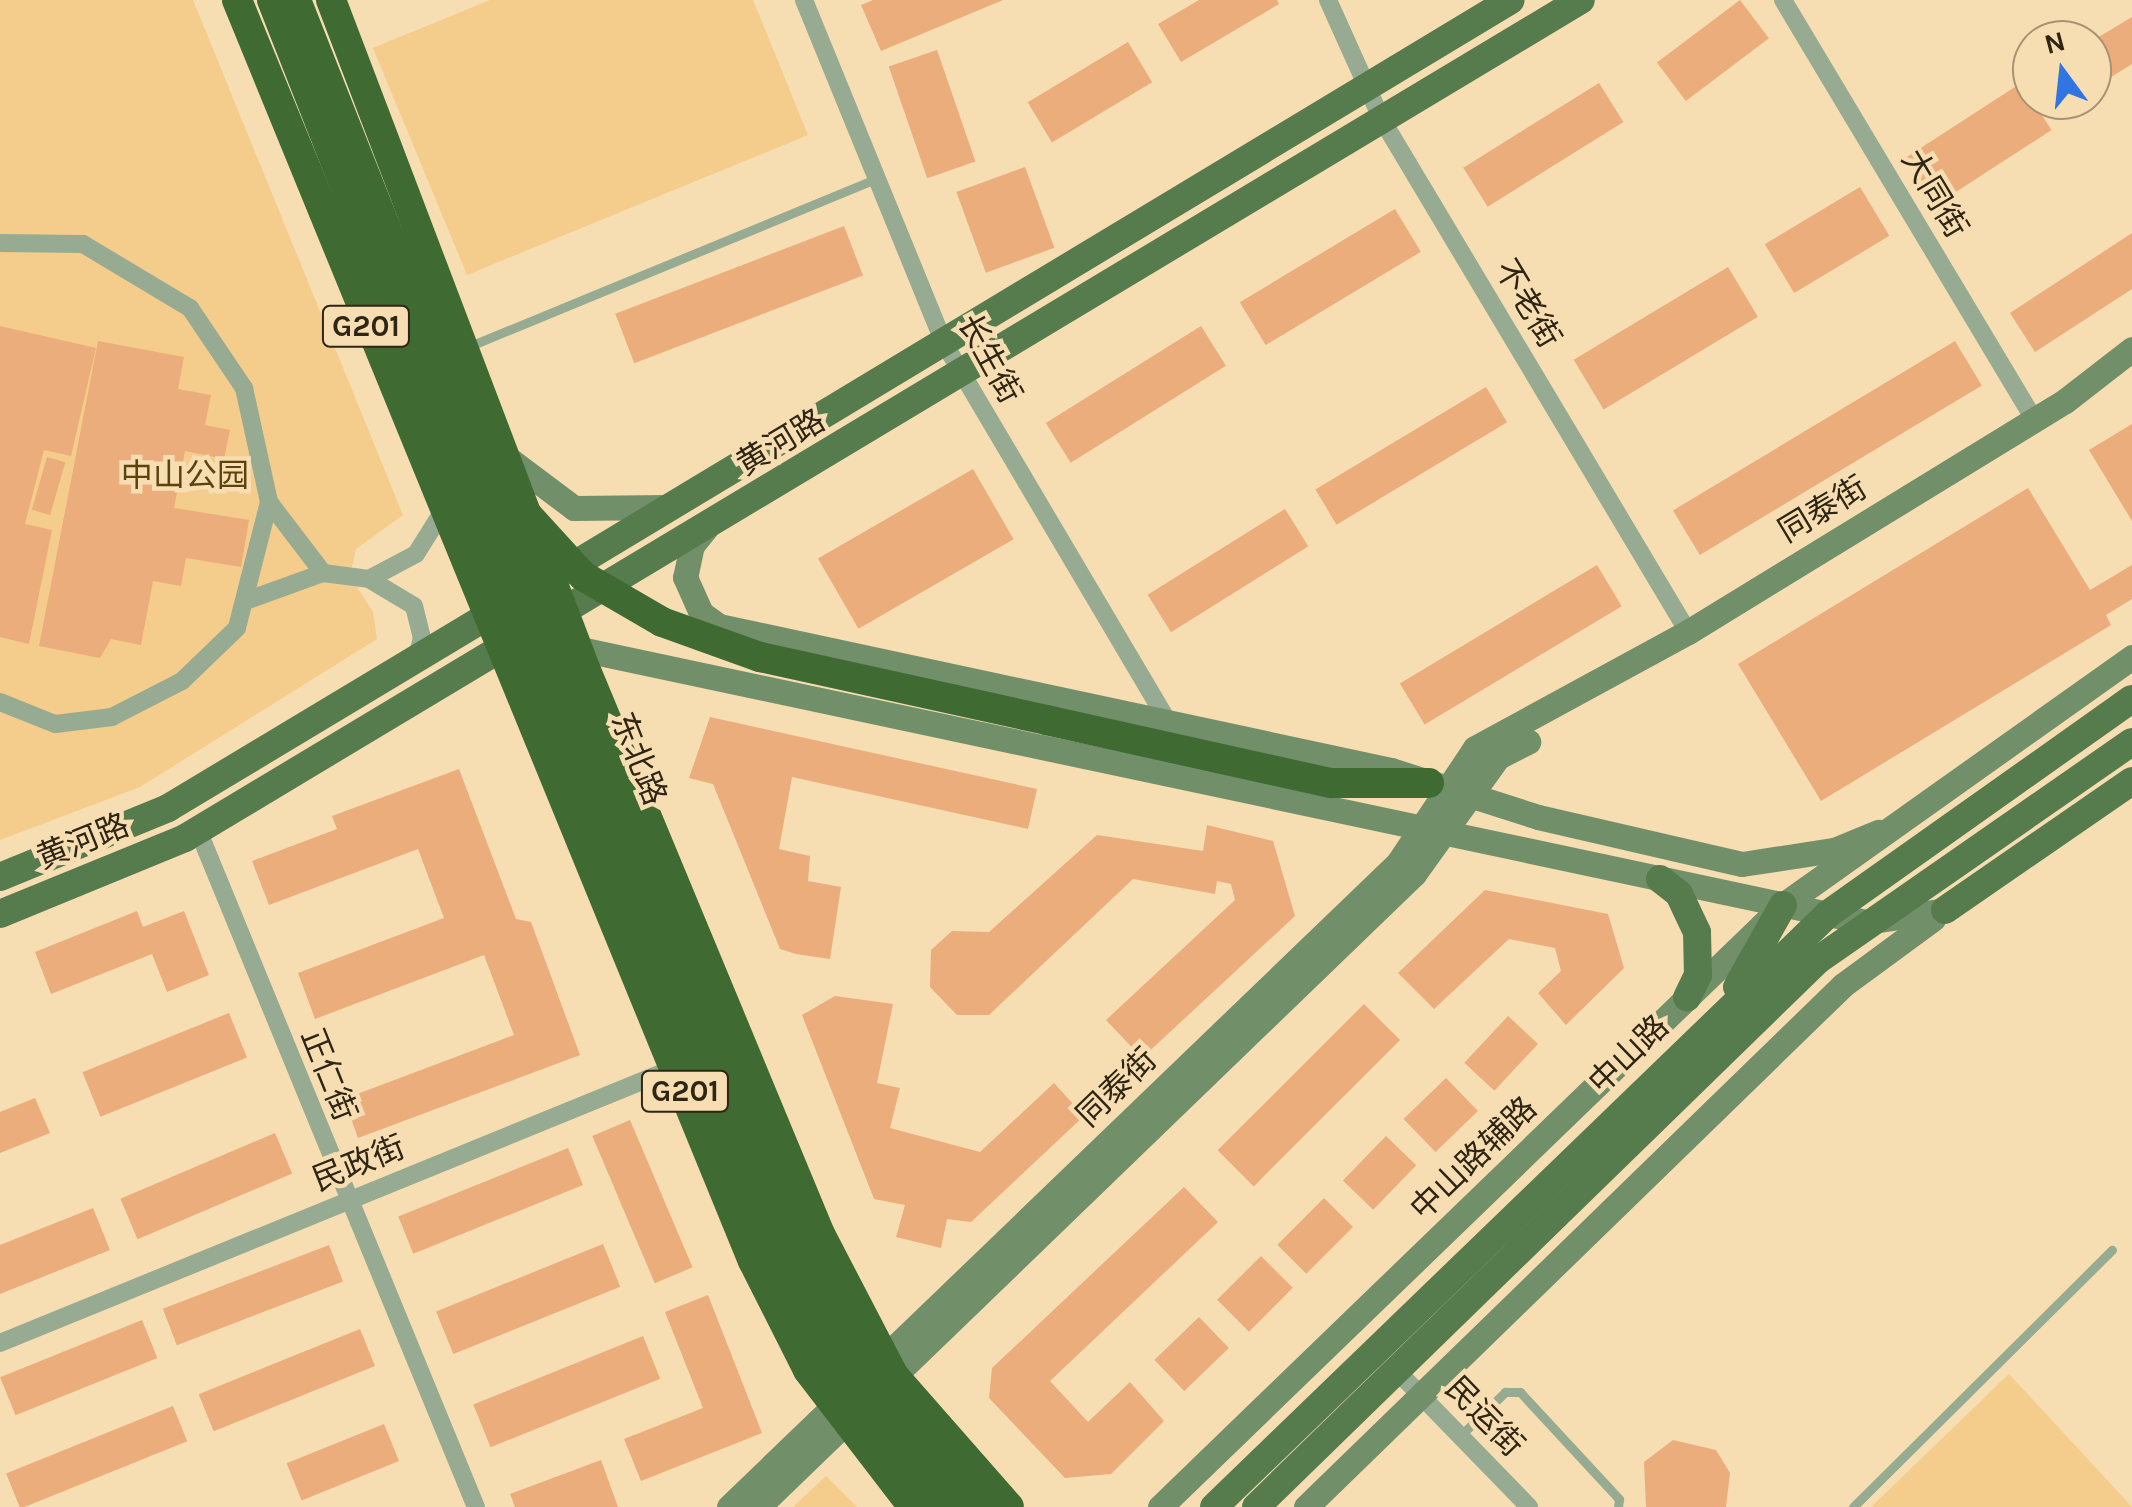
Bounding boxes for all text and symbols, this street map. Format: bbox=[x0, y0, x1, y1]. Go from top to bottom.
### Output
north arrow bbox=[2012, 20, 2112, 120]
text: N bbox=[2041, 24, 2069, 61]
street label: 大同街 bbox=[1893, 143, 1975, 245]
street label: 不老街 bbox=[1486, 253, 1568, 355]
road number: G201 bbox=[321, 301, 411, 351]
street label: 长生街 bbox=[949, 308, 1029, 410]
street label: 黄河路 bbox=[730, 402, 832, 484]
park label: 中山公园 bbox=[121, 457, 249, 495]
street label: 同泰街 bbox=[1772, 469, 1874, 551]
street label: 东北路 bbox=[602, 707, 674, 811]
street label: 黄河路 bbox=[31, 806, 135, 878]
street label: 中山路 bbox=[1581, 1008, 1677, 1102]
street label: 正仁街 bbox=[292, 1023, 364, 1127]
street label: 同泰街 bbox=[1069, 1041, 1165, 1135]
road number: G201 bbox=[640, 1066, 730, 1116]
street label: 中山路辅路 bbox=[1403, 1090, 1545, 1228]
street label: 民政街 bbox=[307, 1128, 411, 1200]
street label: 民运街 bbox=[1437, 1369, 1531, 1465]

